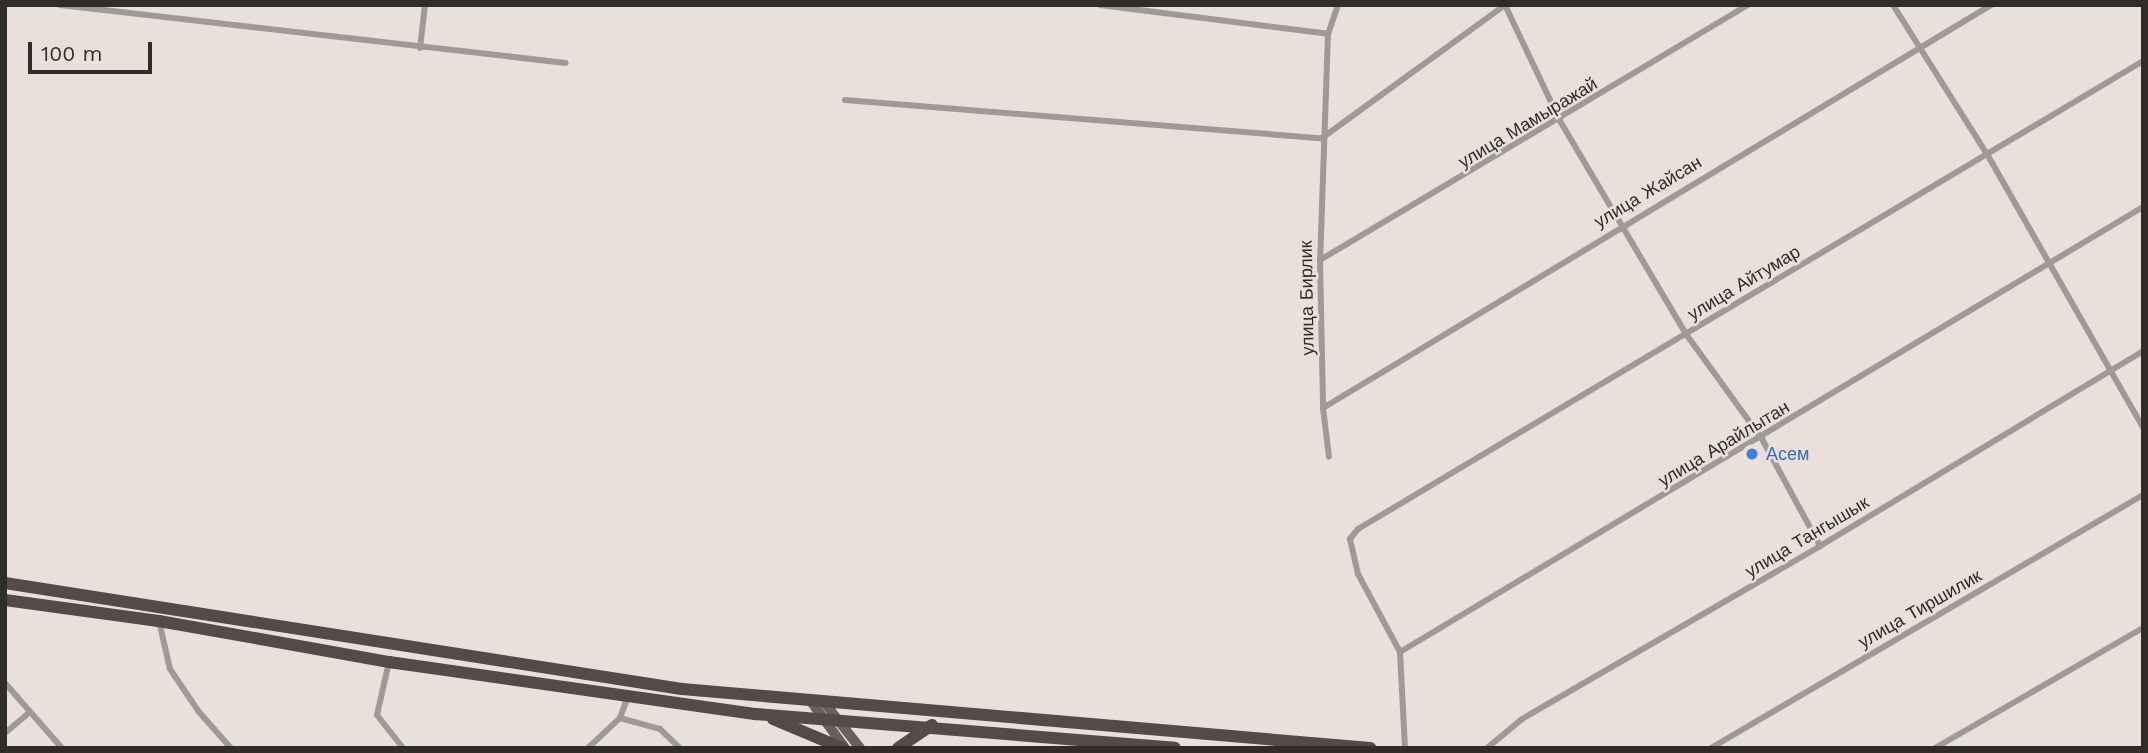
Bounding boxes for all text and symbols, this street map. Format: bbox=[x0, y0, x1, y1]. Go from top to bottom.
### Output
scale bar bbox=[32, 28, 156, 72]
text: 100 m bbox=[41, 41, 103, 66]
street label: улица Мамыражай bbox=[1455, 73, 1601, 173]
street label: улица Жайсан bbox=[1590, 151, 1706, 233]
street label: улица Бирлик bbox=[1295, 240, 1319, 356]
street label: улица Айтумар bbox=[1684, 241, 1804, 325]
street label: улица Арайлытан bbox=[1655, 396, 1793, 492]
place label: Асем bbox=[1766, 443, 1809, 465]
marker: Асем bbox=[1744, 446, 1760, 462]
street label: улица Тангышык bbox=[1741, 492, 1873, 582]
street label: улица Тиршилик bbox=[1854, 565, 1986, 653]

